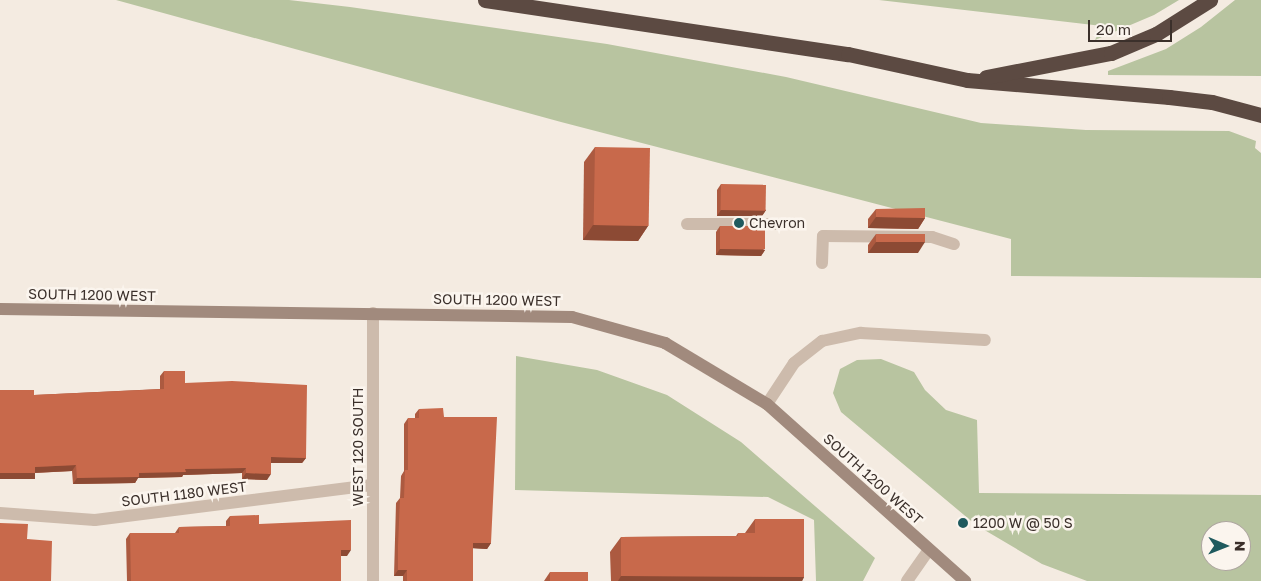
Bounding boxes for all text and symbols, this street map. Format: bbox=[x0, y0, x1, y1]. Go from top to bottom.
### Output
scale bar bbox=[1091, 10, 1175, 42]
text: 20 m bbox=[1096, 20, 1131, 38]
place label: Chevron bbox=[749, 215, 805, 231]
marker: Chevron bbox=[733, 217, 745, 229]
street label: SOUTH 1200 WEST bbox=[28, 285, 156, 305]
street label: SOUTH 1200 WEST bbox=[433, 290, 561, 310]
street label: WEST 120 SOUTH bbox=[350, 388, 366, 506]
street label: SOUTH 1200 WEST bbox=[820, 430, 926, 528]
street label: SOUTH 1180 WEST bbox=[120, 478, 248, 510]
place label: 1200 W @ 50 S bbox=[973, 515, 1073, 531]
marker: 1200 W @ 50 S bbox=[957, 517, 969, 529]
north arrow bbox=[1201, 521, 1251, 571]
text: N bbox=[1232, 541, 1249, 552]

